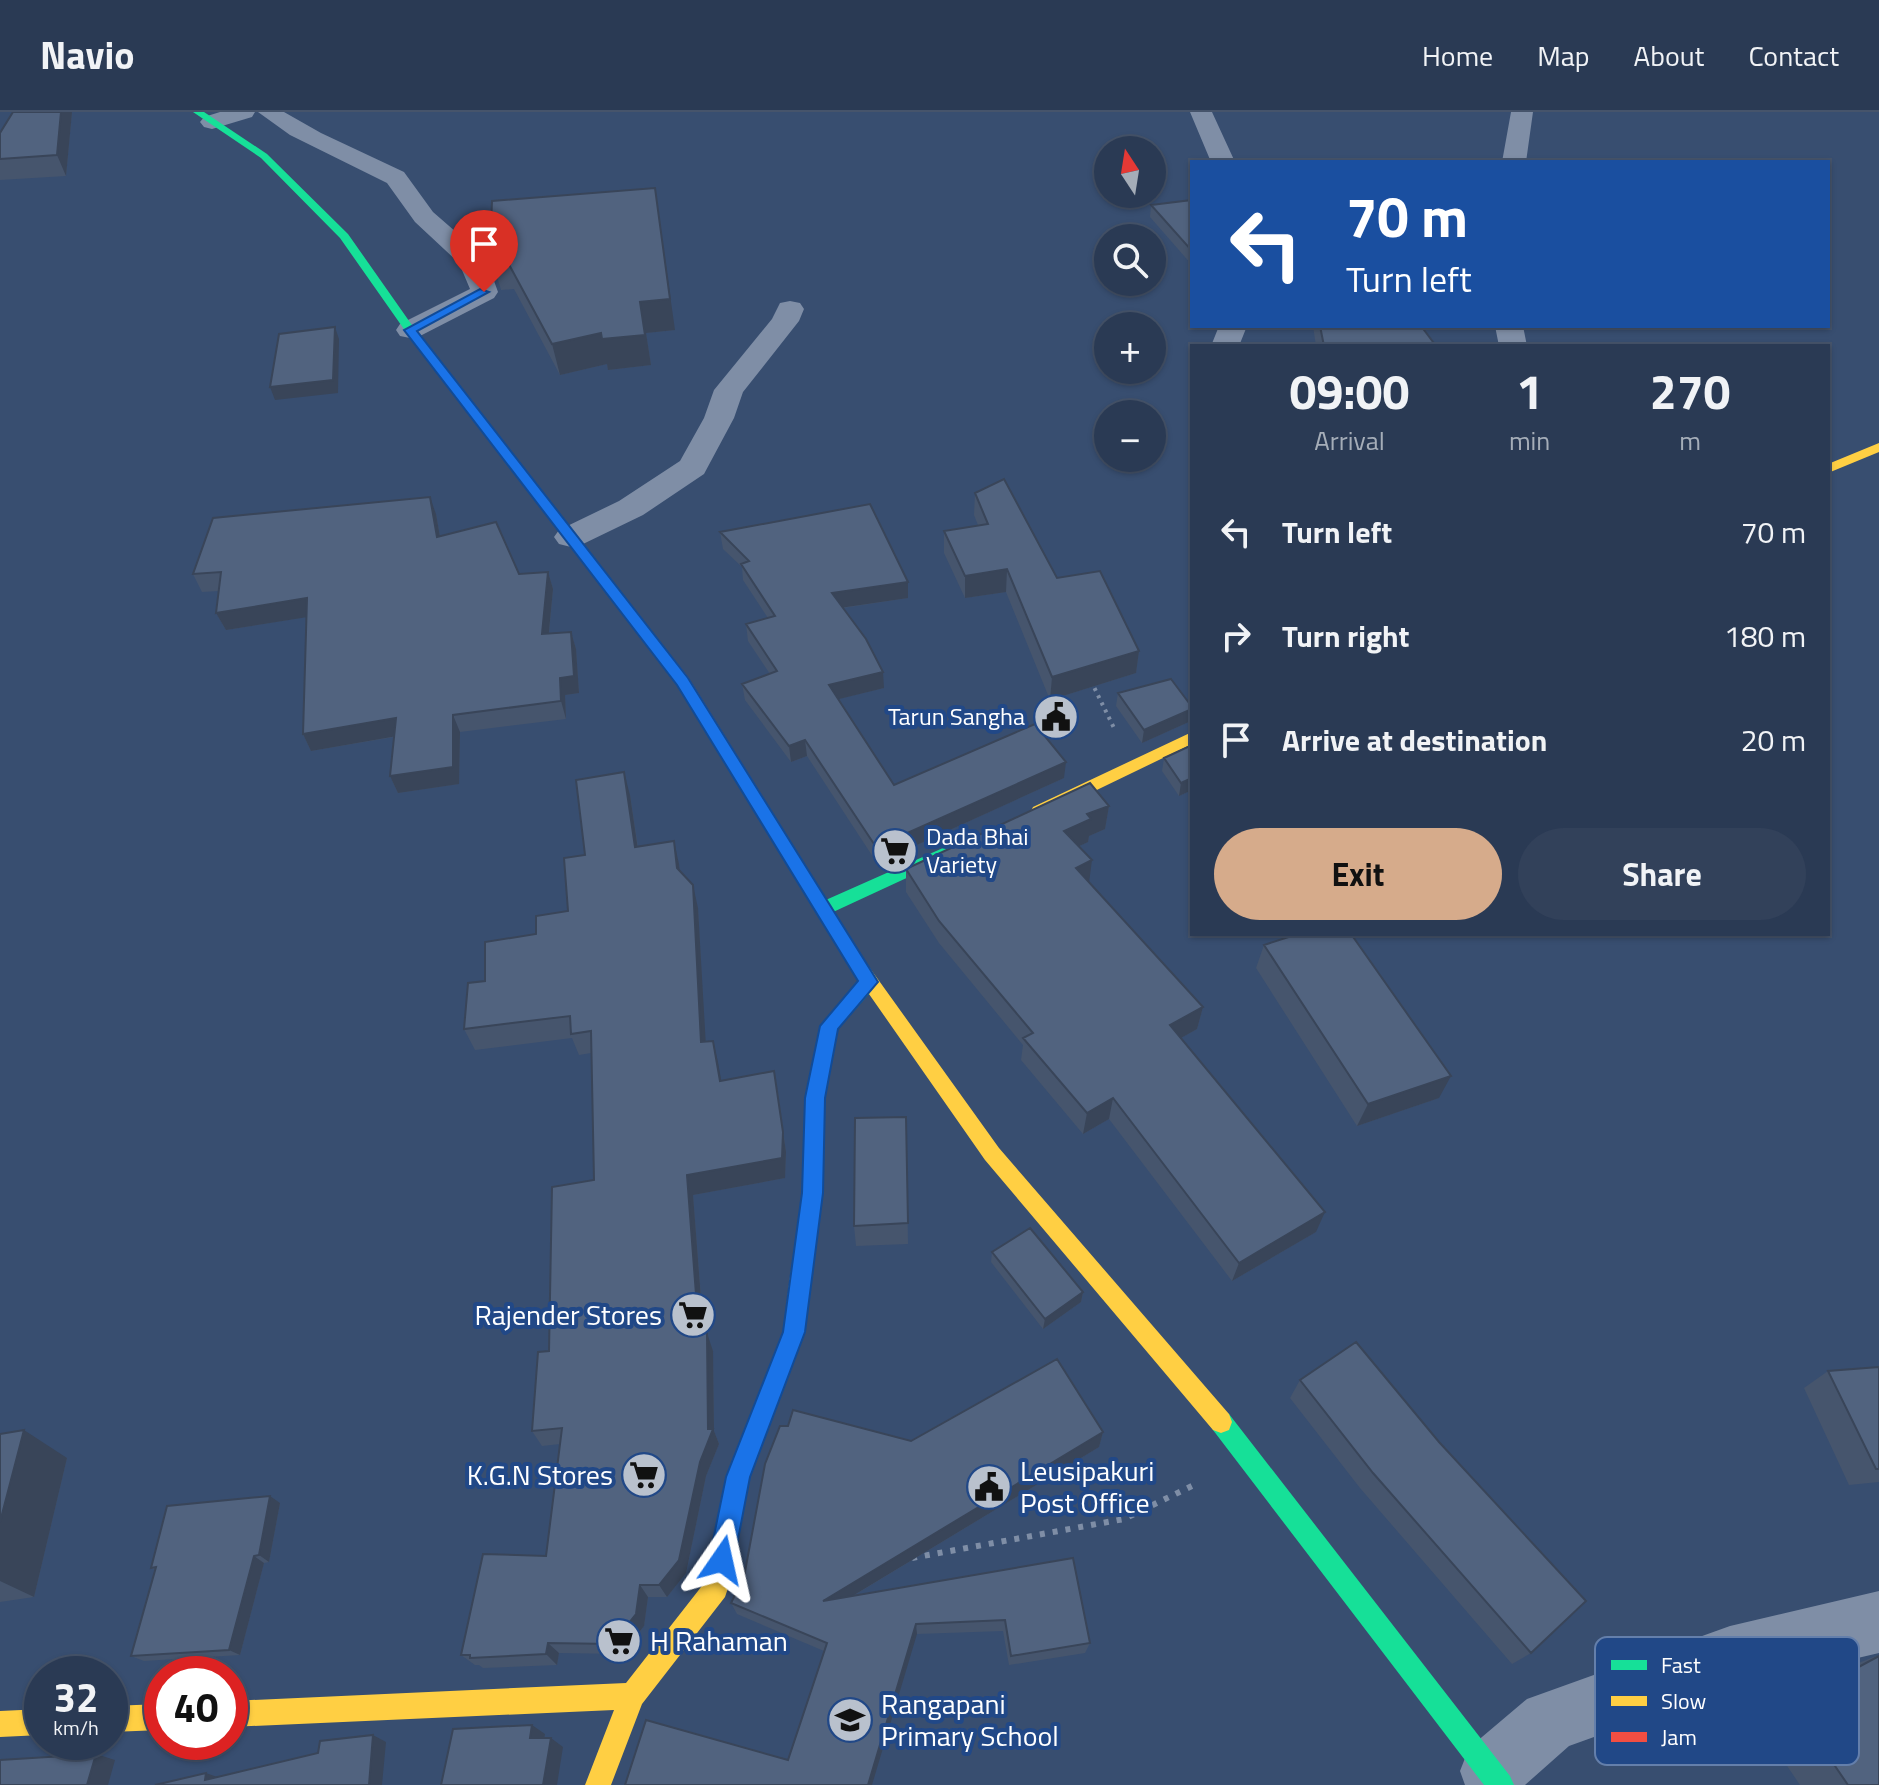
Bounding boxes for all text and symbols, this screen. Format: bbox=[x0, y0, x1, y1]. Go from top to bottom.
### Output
text: Navio bbox=[40, 26, 134, 84]
text: Home bbox=[1422, 34, 1493, 77]
text: Map bbox=[1537, 34, 1590, 77]
text: About bbox=[1634, 34, 1704, 77]
text: Contact bbox=[1748, 34, 1839, 77]
north arrow bbox=[1094, 136, 1166, 208]
map controls bbox=[1094, 136, 1166, 472]
text: 70 m bbox=[1346, 174, 1468, 259]
icon: left bbox=[1214, 192, 1318, 296]
pin bbox=[450, 210, 518, 292]
icon: arrive bbox=[462, 222, 506, 266]
button: search bbox=[1094, 224, 1166, 296]
text: Turn left bbox=[1346, 251, 1472, 306]
button: + bbox=[1094, 312, 1166, 384]
text: 09:00 bbox=[1290, 355, 1409, 428]
text: 1 bbox=[1516, 355, 1543, 428]
text: 270 bbox=[1650, 355, 1730, 428]
button: − bbox=[1094, 400, 1166, 472]
text: Arrival bbox=[1314, 421, 1385, 460]
text: min bbox=[1509, 421, 1550, 460]
text: m bbox=[1679, 421, 1701, 460]
text: Turn left bbox=[1282, 509, 1392, 555]
text: 70 m bbox=[1741, 509, 1806, 555]
icon: left bbox=[1214, 510, 1258, 554]
text: Turn right bbox=[1282, 613, 1410, 659]
text: 180 m bbox=[1724, 613, 1806, 659]
icon: right bbox=[1214, 614, 1258, 658]
public building icon: Tarun Sangha bbox=[1032, 693, 1080, 741]
place label: Tarun Sangha bbox=[888, 698, 1025, 734]
text: Arrive at destination bbox=[1282, 717, 1547, 763]
text: 20 m bbox=[1741, 717, 1806, 763]
icon: arrive bbox=[1214, 718, 1258, 762]
place label: Dada Bhai Variety bbox=[926, 818, 1028, 882]
supermarket icon: Dada Bhai Variety bbox=[871, 827, 919, 875]
button: Exit bbox=[1214, 828, 1502, 920]
button: Share bbox=[1518, 828, 1806, 920]
supermarket icon: Rajender Stores bbox=[669, 1291, 717, 1339]
place label: Rajender Stores bbox=[475, 1293, 662, 1336]
place label: Leusipakuri Post Office bbox=[1020, 1449, 1154, 1524]
supermarket icon: K.G.N Stores bbox=[620, 1451, 668, 1499]
place label: K.G.N Stores bbox=[467, 1453, 613, 1496]
public building icon: Leusipakuri Post Office bbox=[965, 1463, 1013, 1511]
position arrow bbox=[680, 1518, 764, 1602]
supermarket icon: H Rahaman bbox=[595, 1617, 643, 1665]
place label: H Rahaman bbox=[650, 1619, 788, 1662]
legend bbox=[1595, 1637, 1859, 1765]
text: Fast bbox=[1661, 1648, 1701, 1682]
speed limit sign: 40 bbox=[144, 1656, 248, 1760]
text: 32 bbox=[54, 1667, 98, 1728]
place label: Rangapani Primary School bbox=[881, 1682, 1059, 1757]
text: Slow bbox=[1661, 1684, 1707, 1718]
school or university icon: Rangapani Primary School bbox=[826, 1696, 874, 1744]
text: km/h bbox=[53, 1712, 99, 1743]
text: Jam bbox=[1661, 1720, 1697, 1754]

